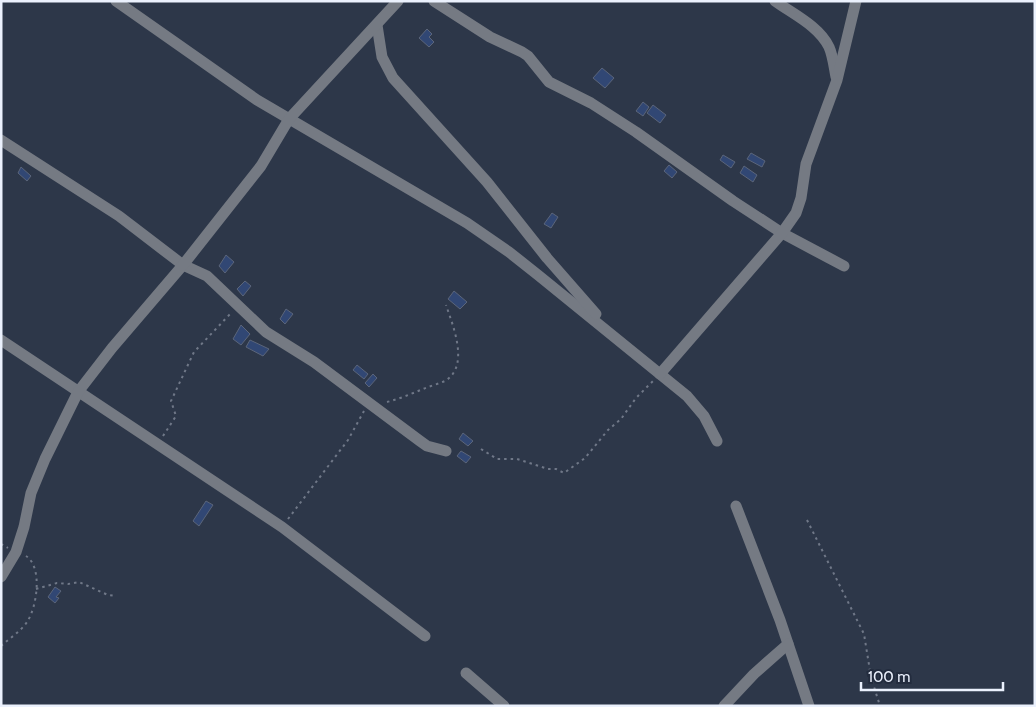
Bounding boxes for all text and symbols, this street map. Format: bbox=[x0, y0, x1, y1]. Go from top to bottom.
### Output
scale bar bbox=[861, 660, 1004, 692]
text: 100 m bbox=[868, 668, 910, 686]

